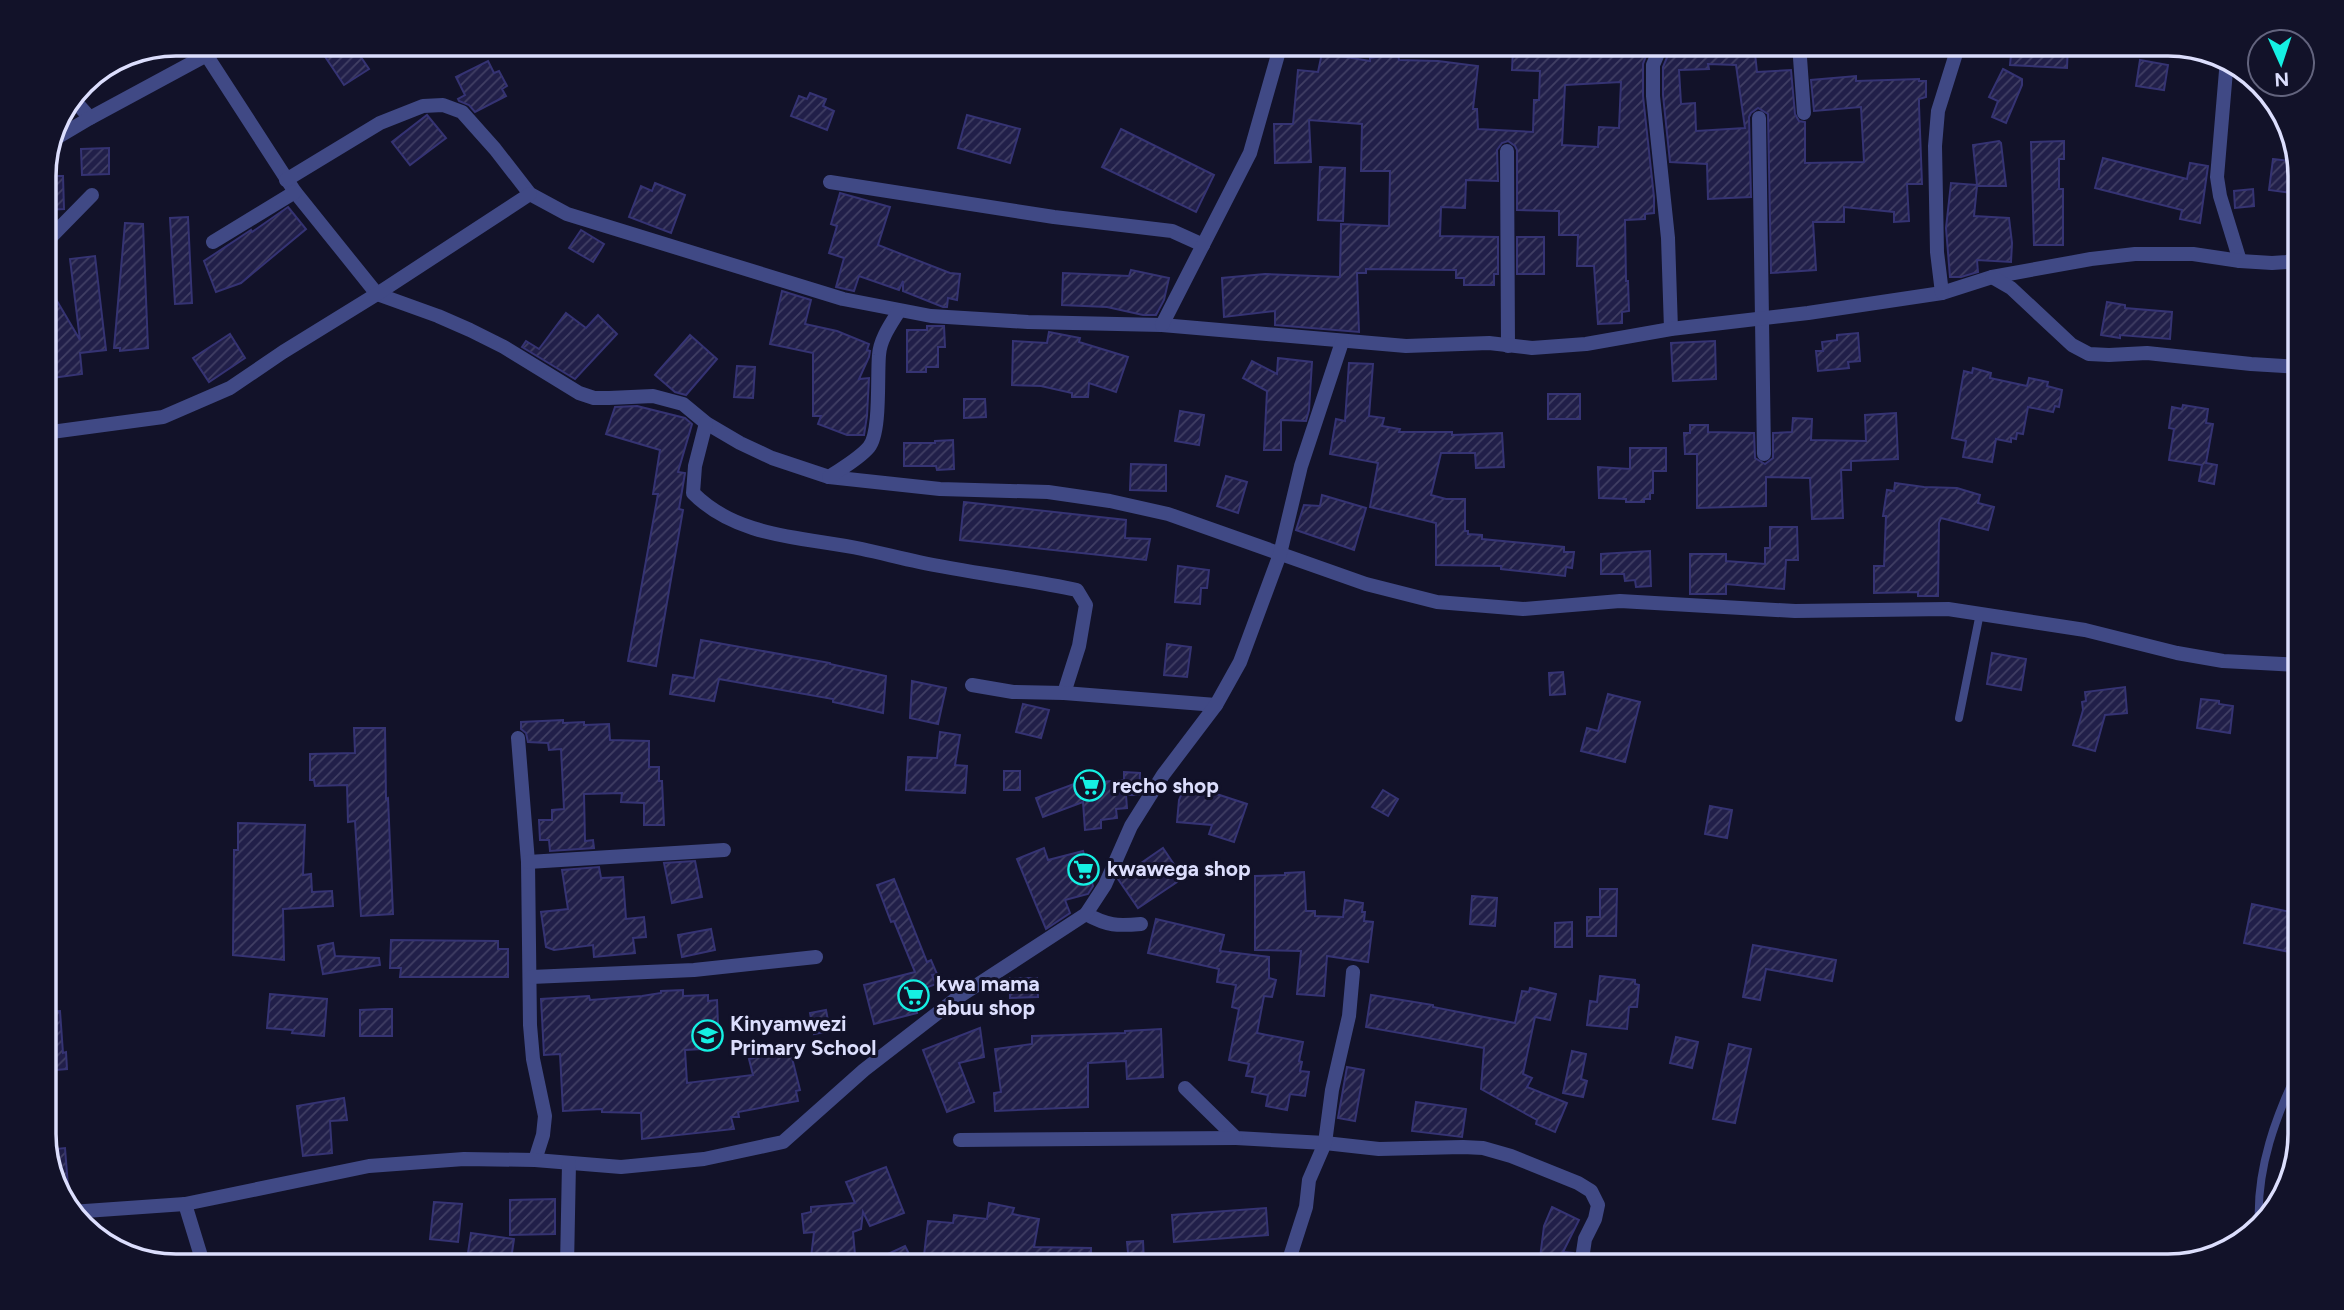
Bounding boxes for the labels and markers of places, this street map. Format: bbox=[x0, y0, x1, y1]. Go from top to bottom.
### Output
supermarket icon: recho shop bbox=[1072, 769, 1106, 803]
place label: recho shop bbox=[1112, 773, 1219, 798]
supermarket icon: kwawega shop bbox=[1067, 852, 1101, 886]
place label: kwawega shop bbox=[1107, 856, 1251, 881]
place label: kwa mama abuu shop bbox=[936, 971, 1040, 1020]
supermarket icon: kwa mama abuu shop bbox=[896, 979, 930, 1013]
place label: Kinyamwezi Primary School bbox=[730, 1011, 876, 1060]
school or university icon: Kinyamwezi Primary School bbox=[690, 1019, 724, 1053]

